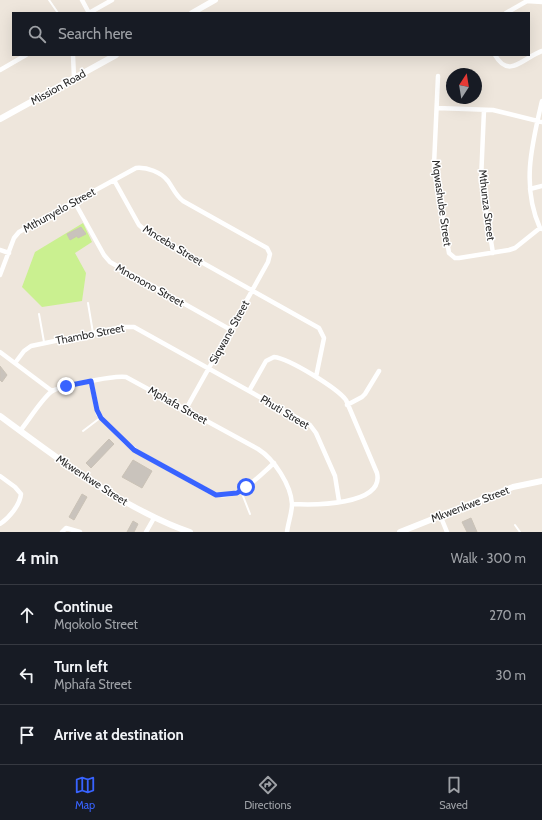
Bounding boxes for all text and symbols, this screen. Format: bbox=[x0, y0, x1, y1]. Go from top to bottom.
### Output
search box bbox=[12, 12, 530, 56]
icon: search bbox=[26, 23, 48, 45]
text: Search here bbox=[58, 25, 133, 43]
street label: Mission Road bbox=[28, 66, 88, 108]
north arrow bbox=[446, 68, 482, 104]
street label: Mqwashube Street bbox=[429, 159, 455, 247]
street label: Mthunza Street bbox=[476, 169, 498, 242]
street label: Mthunyelo Street bbox=[20, 184, 98, 236]
street label: Mnceba Street bbox=[140, 222, 206, 269]
street label: Mnonono Street bbox=[113, 260, 187, 310]
street label: Siqwane Street bbox=[206, 297, 252, 366]
street label: Thambo Street bbox=[55, 320, 126, 348]
route end bbox=[57, 377, 75, 395]
street label: Mphafa Street bbox=[146, 383, 210, 427]
street label: Phuti Street bbox=[258, 392, 312, 432]
street label: Mkwenkwe Street bbox=[54, 452, 131, 509]
route start bbox=[237, 478, 255, 496]
street label: Mkwenkwe Street bbox=[429, 483, 511, 525]
text: 4 min bbox=[16, 548, 59, 568]
text: Walk · 300 m bbox=[451, 550, 526, 566]
text: Continue bbox=[54, 598, 113, 616]
icon: ahead bbox=[16, 604, 38, 626]
text: 270 m bbox=[489, 607, 526, 623]
text: Mqokolo Street bbox=[54, 616, 138, 632]
text: Turn left bbox=[54, 658, 108, 676]
icon: left bbox=[16, 664, 38, 686]
text: 30 m bbox=[496, 667, 526, 683]
text: Mphafa Street bbox=[54, 676, 132, 692]
icon: arrive bbox=[16, 724, 38, 746]
text: Arrive at destination bbox=[54, 726, 184, 744]
tab: Map bbox=[74, 774, 96, 812]
tab: Directions bbox=[244, 774, 291, 812]
tab: Saved bbox=[439, 774, 468, 812]

